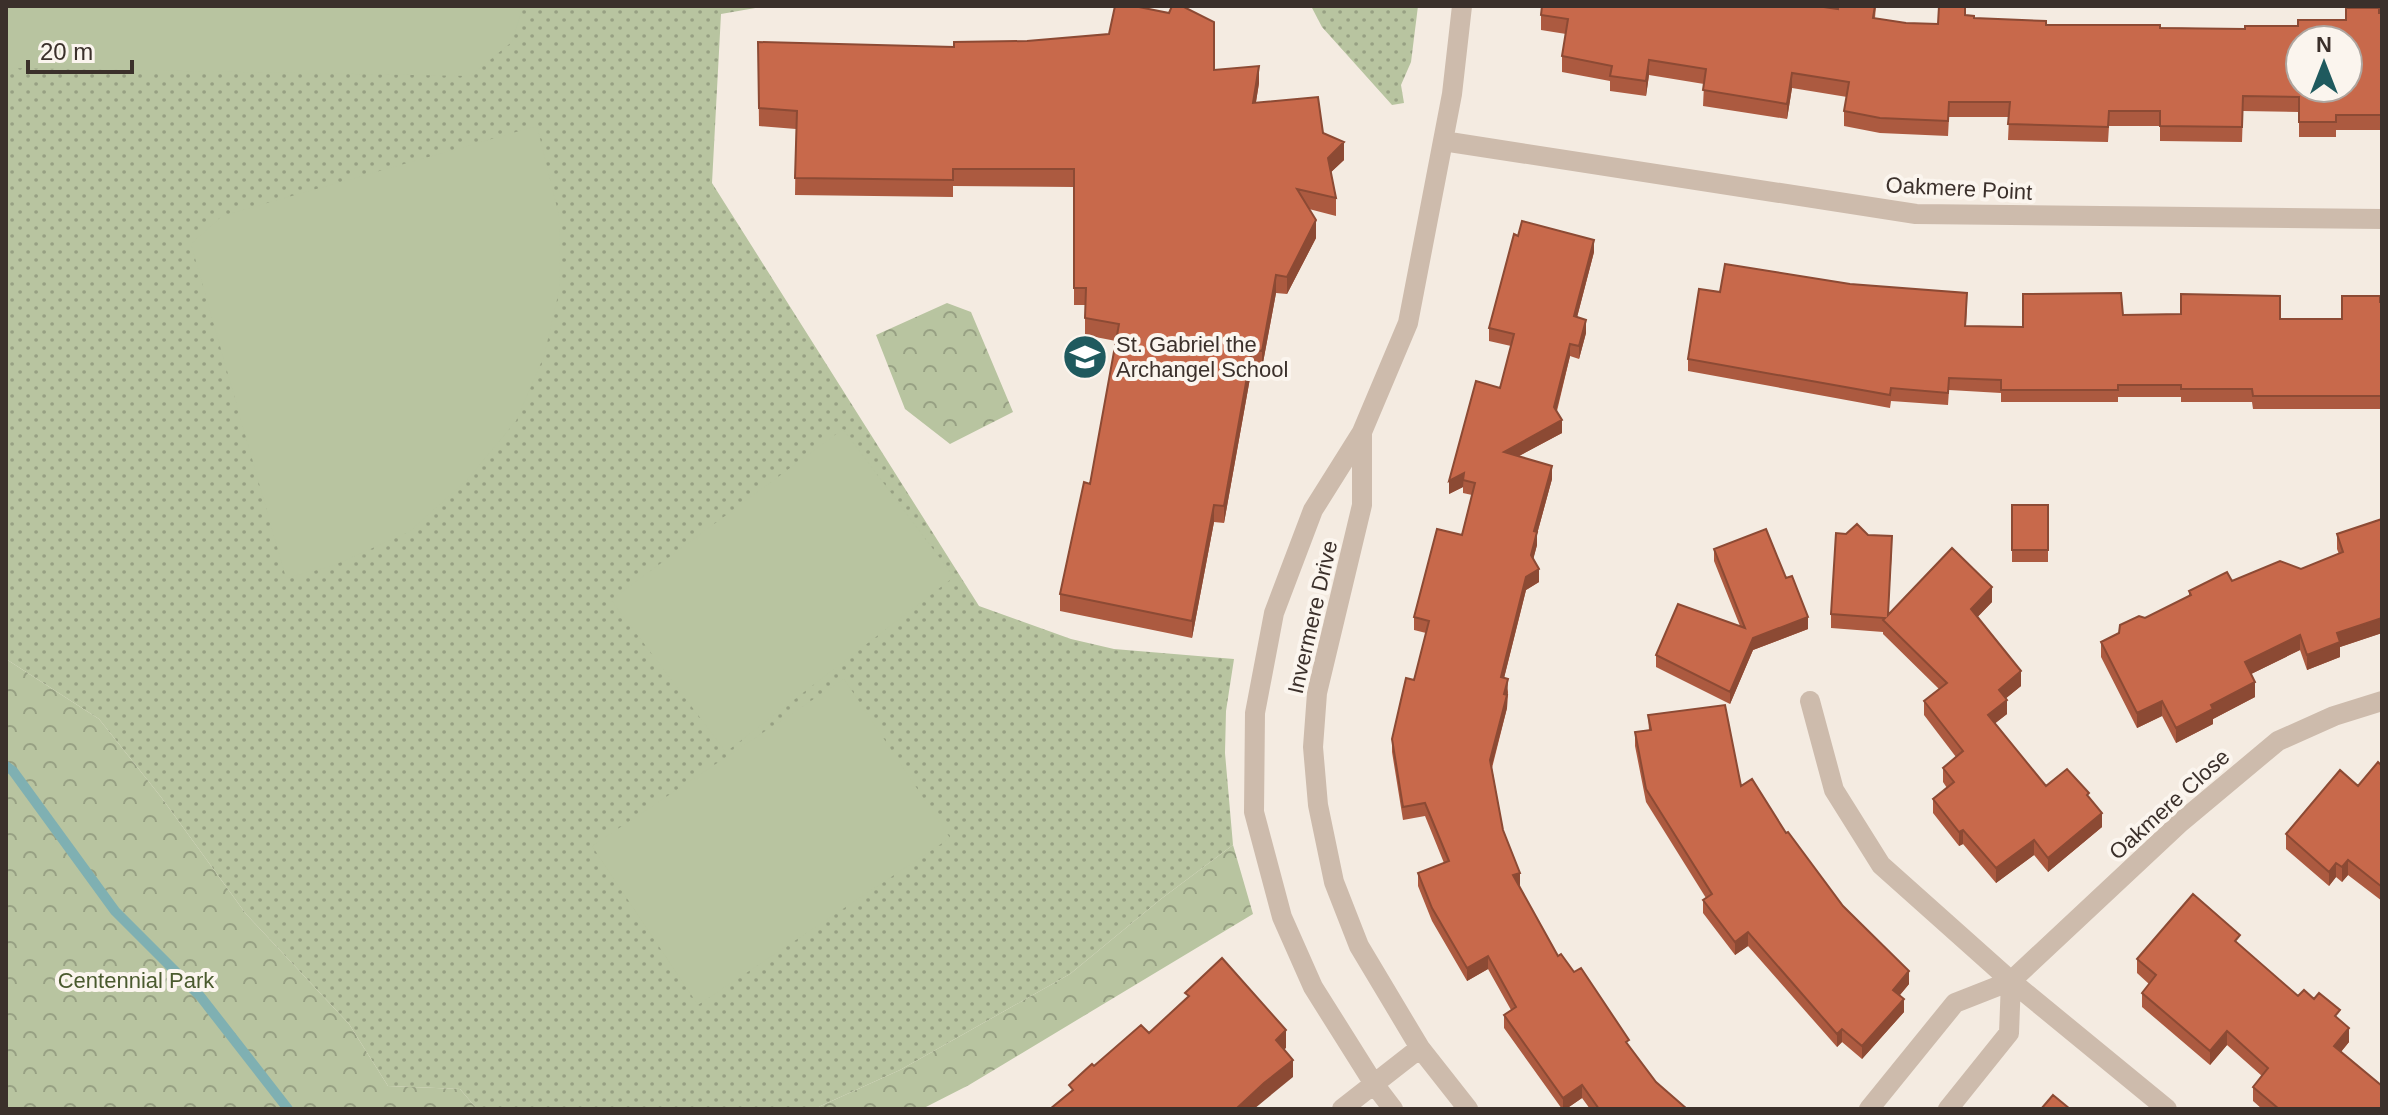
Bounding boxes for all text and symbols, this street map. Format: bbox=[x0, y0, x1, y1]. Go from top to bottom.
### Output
scale bar bbox=[28, 24, 132, 74]
north arrow bbox=[2284, 24, 2364, 104]
text: N bbox=[2316, 32, 2332, 57]
text: 20 m bbox=[40, 38, 93, 65]
street label: Oakmere Point bbox=[1885, 172, 2033, 205]
place label: St. Gabriel the Archangel School bbox=[1116, 332, 1288, 382]
school or university icon: St. Gabriel the Archangel School bbox=[1061, 333, 1109, 381]
street label: Invermere Drive bbox=[1283, 538, 1342, 696]
street label: Oakmere Close bbox=[2104, 744, 2234, 865]
park label: Centennial Park bbox=[58, 968, 215, 993]

